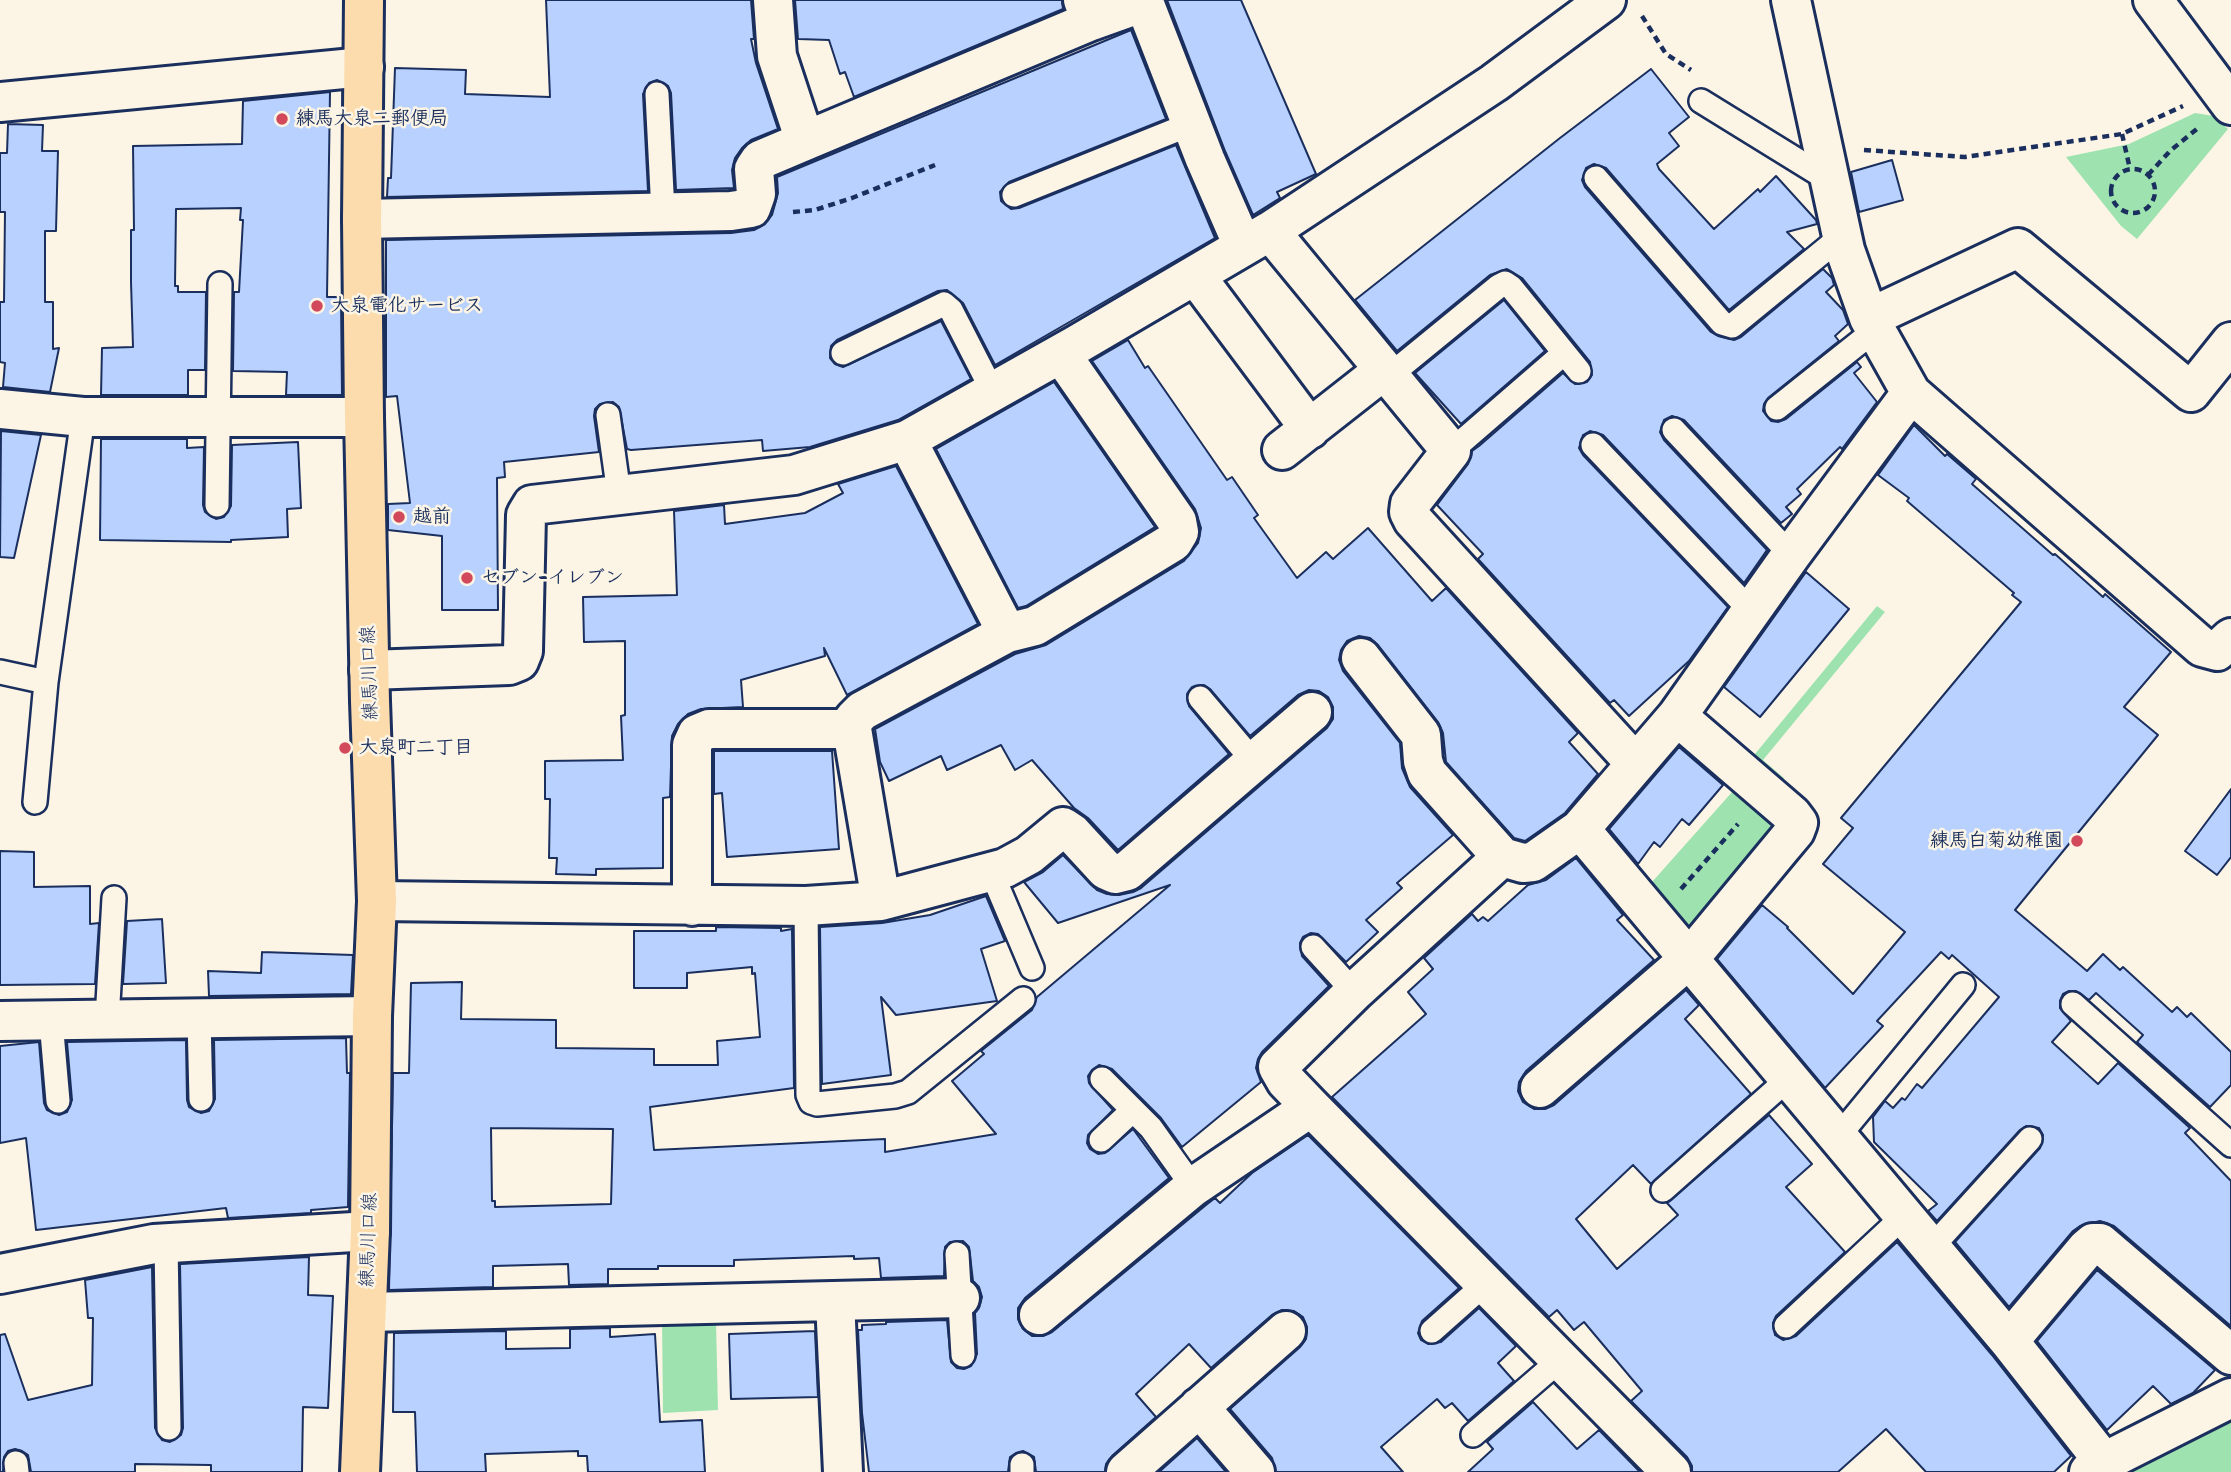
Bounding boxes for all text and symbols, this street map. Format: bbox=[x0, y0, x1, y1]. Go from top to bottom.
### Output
place label: 練馬大泉二郵便局 bbox=[296, 108, 448, 130]
marker: 練馬大泉二郵便局 bbox=[274, 111, 290, 127]
place label: 大泉電化サービス bbox=[331, 295, 483, 317]
marker: 大泉電化サービス bbox=[309, 298, 325, 314]
place label: 越前 bbox=[413, 506, 451, 528]
marker: 越前 bbox=[391, 509, 407, 525]
place label: セブン-イレブン bbox=[481, 567, 624, 589]
marker: セブン-イレブン bbox=[459, 570, 475, 586]
street label: 練馬川口線 bbox=[357, 625, 383, 721]
place label: 大泉町二丁目 bbox=[359, 737, 473, 759]
marker: 大泉町二丁目 bbox=[337, 740, 353, 756]
place label: 練馬白菊幼稚園 bbox=[1930, 830, 2063, 852]
marker: 練馬白菊幼稚園 bbox=[2069, 833, 2085, 849]
street label: 練馬川口線 bbox=[356, 1192, 382, 1288]

